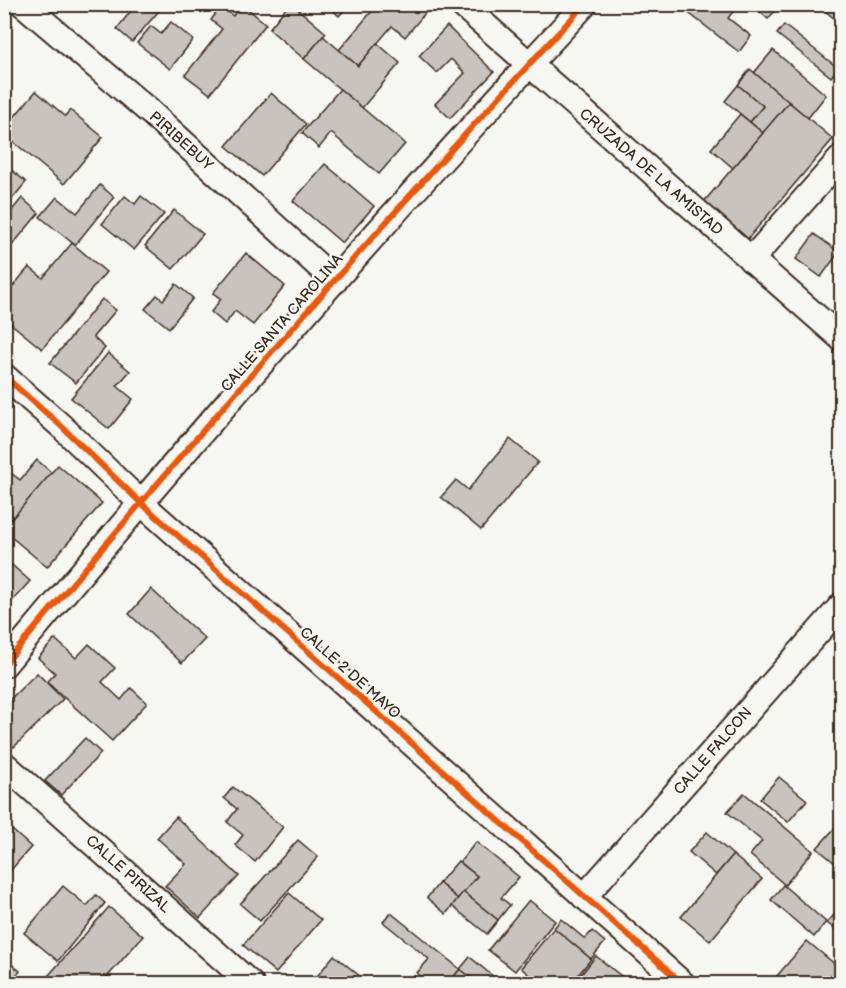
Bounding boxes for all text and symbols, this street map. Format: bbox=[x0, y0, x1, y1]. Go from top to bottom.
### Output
street label: CRUZADA DE LA AMISTAD bbox=[575, 104, 727, 240]
street label: PIRIBEBUY bbox=[145, 107, 217, 175]
street label: CALLE SANTA CAROLINA bbox=[217, 250, 348, 396]
street label: CALLE 2 DE MAYO bbox=[296, 623, 404, 723]
street label: CALLE FALCON bbox=[670, 703, 756, 799]
street label: CALLE PIRIZAL bbox=[82, 831, 175, 917]

